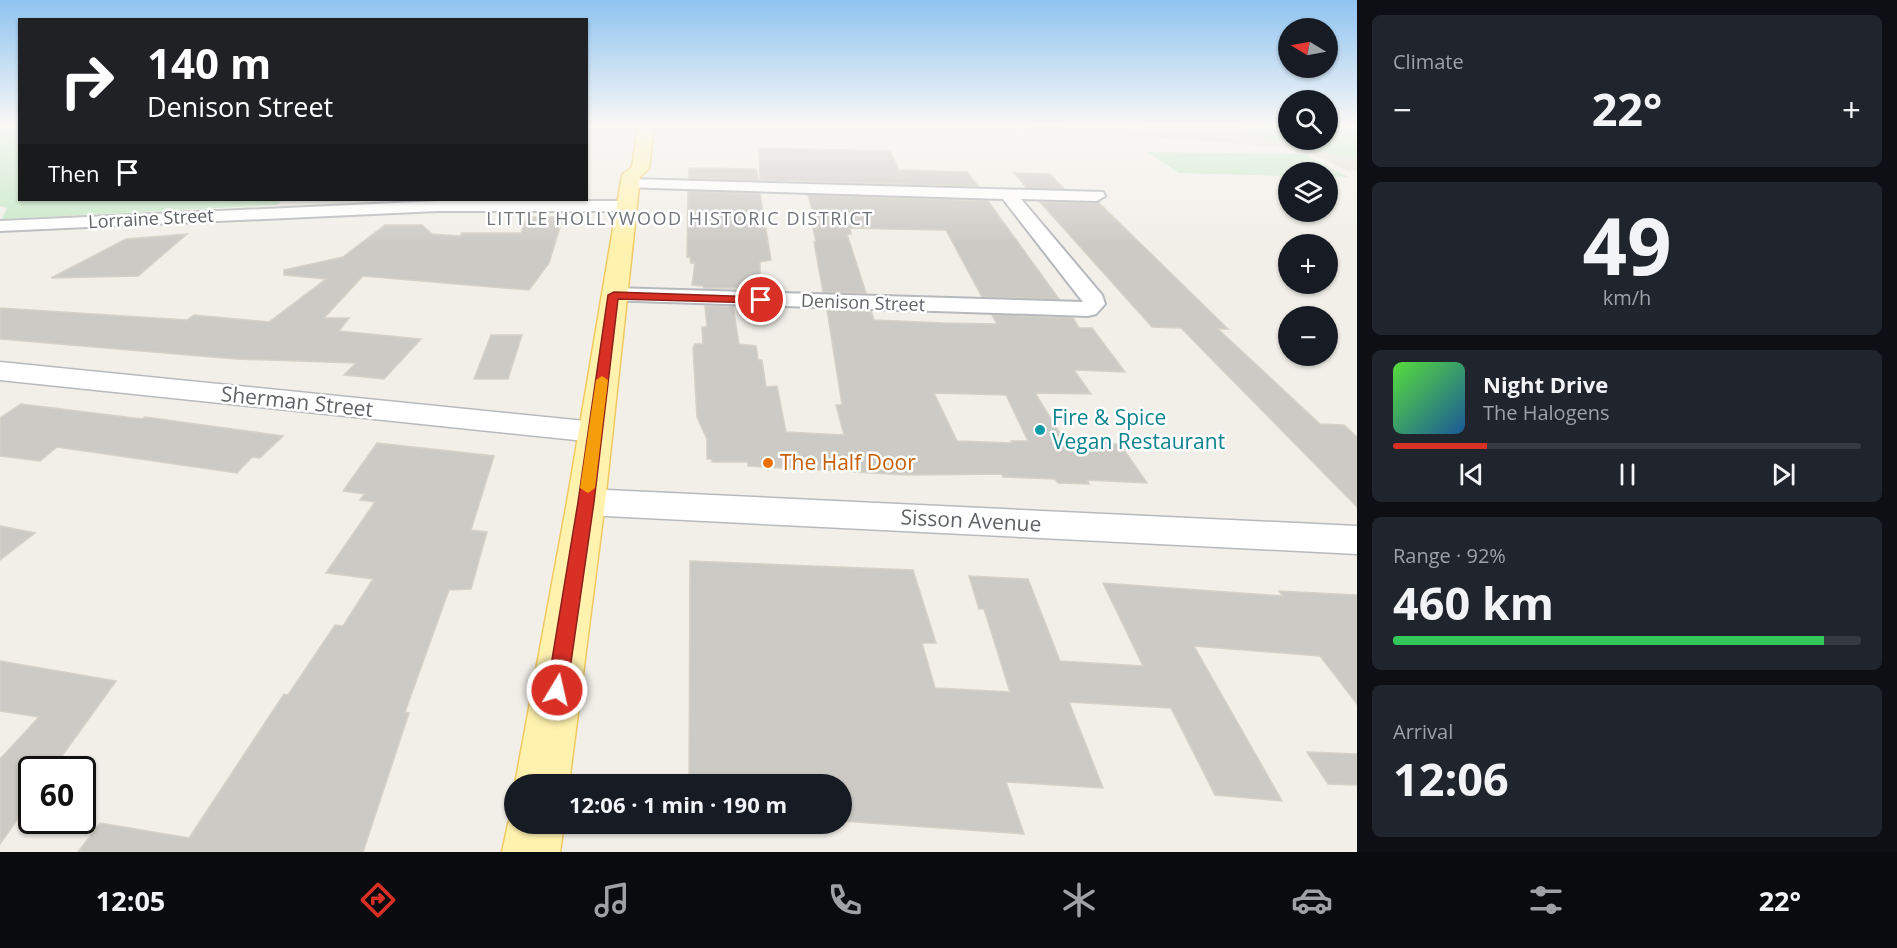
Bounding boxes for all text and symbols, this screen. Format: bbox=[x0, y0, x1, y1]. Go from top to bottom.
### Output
north arrow bbox=[1278, 18, 1338, 78]
map controls bbox=[1278, 18, 1338, 366]
text: 140 m bbox=[147, 34, 271, 91]
icon: right bbox=[48, 42, 126, 120]
text: Climate bbox=[1393, 48, 1464, 75]
text: 22° bbox=[1592, 78, 1662, 139]
text: − bbox=[1393, 87, 1412, 132]
text: + bbox=[1842, 87, 1861, 132]
text: Denison Street bbox=[147, 88, 333, 125]
button: search bbox=[1278, 90, 1338, 150]
icon: arrive bbox=[111, 156, 144, 189]
text: Then bbox=[48, 158, 99, 188]
button: layers bbox=[1278, 162, 1338, 222]
text: 49 bbox=[1582, 192, 1672, 298]
street label: Lorraine Street bbox=[88, 203, 214, 233]
district label: LITTLE HOLLYWOOD HISTORIC DISTRICT bbox=[486, 206, 874, 230]
button: + bbox=[1278, 234, 1338, 294]
pin bbox=[735, 274, 786, 325]
icon: arrive bbox=[744, 283, 777, 316]
text: km/h bbox=[1603, 284, 1651, 311]
street label: Denison Street bbox=[801, 288, 925, 316]
button: − bbox=[1278, 306, 1338, 366]
text: Night Drive bbox=[1483, 369, 1608, 399]
street label: Sherman Street bbox=[220, 379, 375, 423]
text: The Halogens bbox=[1483, 399, 1610, 426]
place label: Fire & Spice Vegan Restaurant bbox=[1052, 403, 1225, 455]
marker: Fire & Spice Vegan Restaurant bbox=[1033, 423, 1047, 437]
place label: The Half Door bbox=[780, 448, 916, 476]
marker: The Half Door bbox=[761, 456, 775, 470]
icon: previous bbox=[1455, 458, 1488, 491]
icon: pause bbox=[1611, 458, 1644, 491]
icon: next bbox=[1767, 458, 1800, 491]
street label: Sisson Avenue bbox=[900, 502, 1042, 538]
text: Range · 92% bbox=[1393, 542, 1506, 569]
text: 460 km bbox=[1393, 572, 1554, 633]
position arrow bbox=[525, 658, 589, 722]
text: Arrival bbox=[1393, 718, 1453, 745]
text: 12:06 bbox=[1393, 748, 1509, 809]
speed limit sign: 60 bbox=[18, 756, 96, 834]
text: 12:06 · 1 min · 190 m bbox=[569, 789, 787, 819]
icon: directions bbox=[357, 879, 399, 921]
icon: music bbox=[591, 879, 633, 921]
icon: phone bbox=[824, 879, 866, 921]
icon: climate bbox=[1058, 879, 1100, 921]
icon: car bbox=[1291, 879, 1333, 921]
icon: filters bbox=[1525, 879, 1567, 921]
text: 12:05 bbox=[96, 882, 165, 919]
text: 22° bbox=[1759, 882, 1801, 919]

